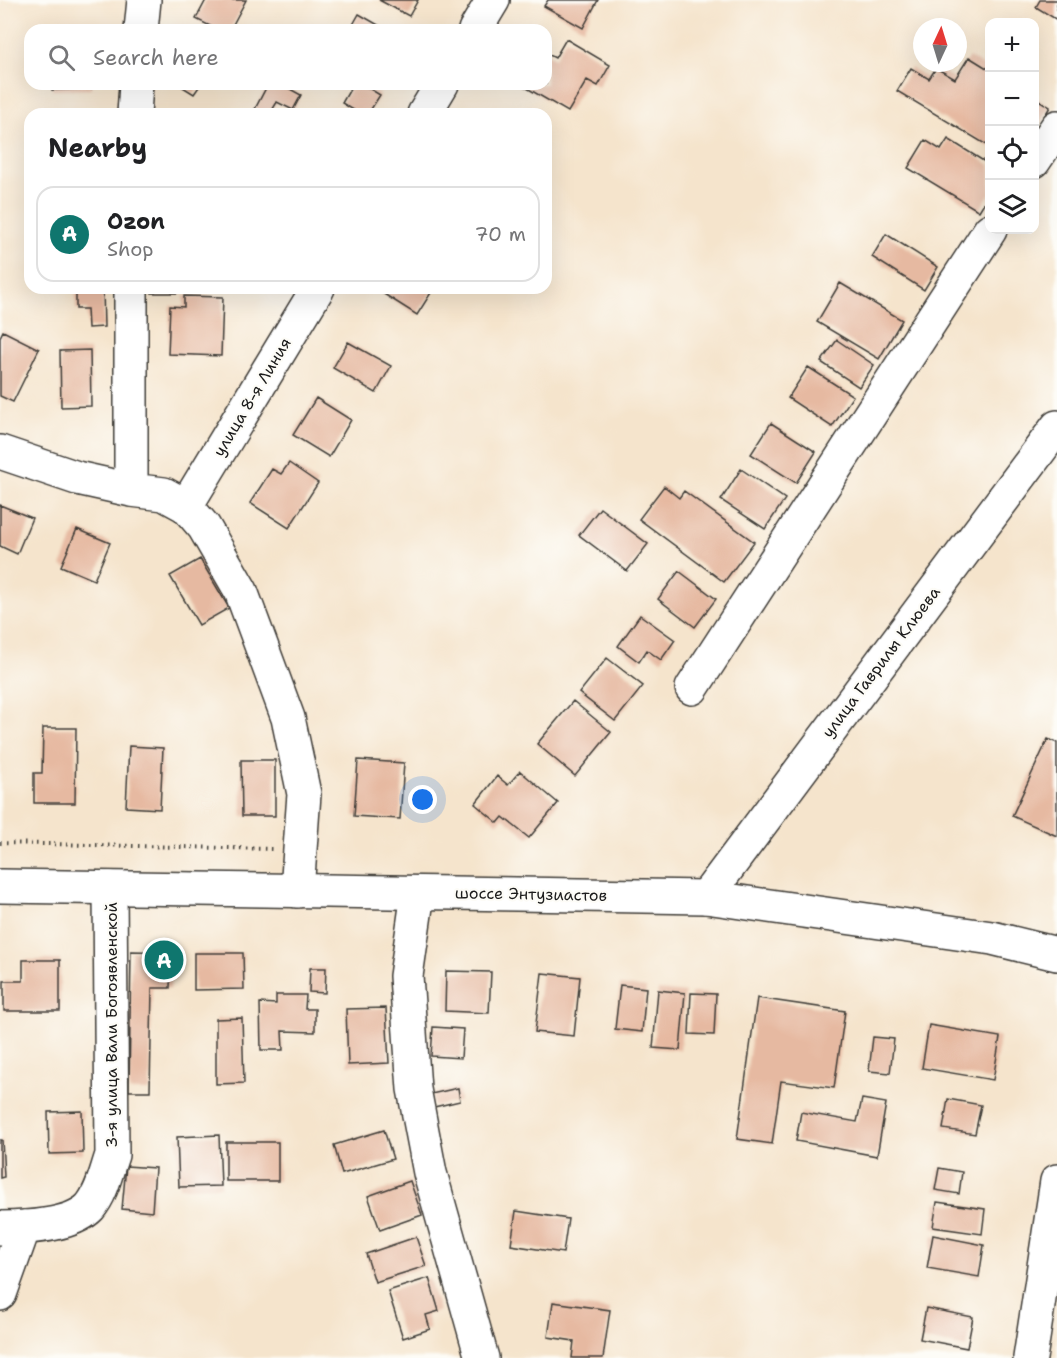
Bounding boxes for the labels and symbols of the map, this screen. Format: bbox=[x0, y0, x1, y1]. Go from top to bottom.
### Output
north arrow bbox=[913, 18, 967, 72]
street label: улица 8-я Линия bbox=[208, 334, 296, 460]
street label: улица Гаврилы Клюева bbox=[817, 582, 945, 742]
your location bbox=[408, 785, 437, 814]
street label: шоссе Энтузиастов bbox=[455, 882, 607, 906]
street label: 3-я улица Вали Богоявленской bbox=[101, 902, 122, 1148]
pin: A bbox=[144, 938, 184, 982]

